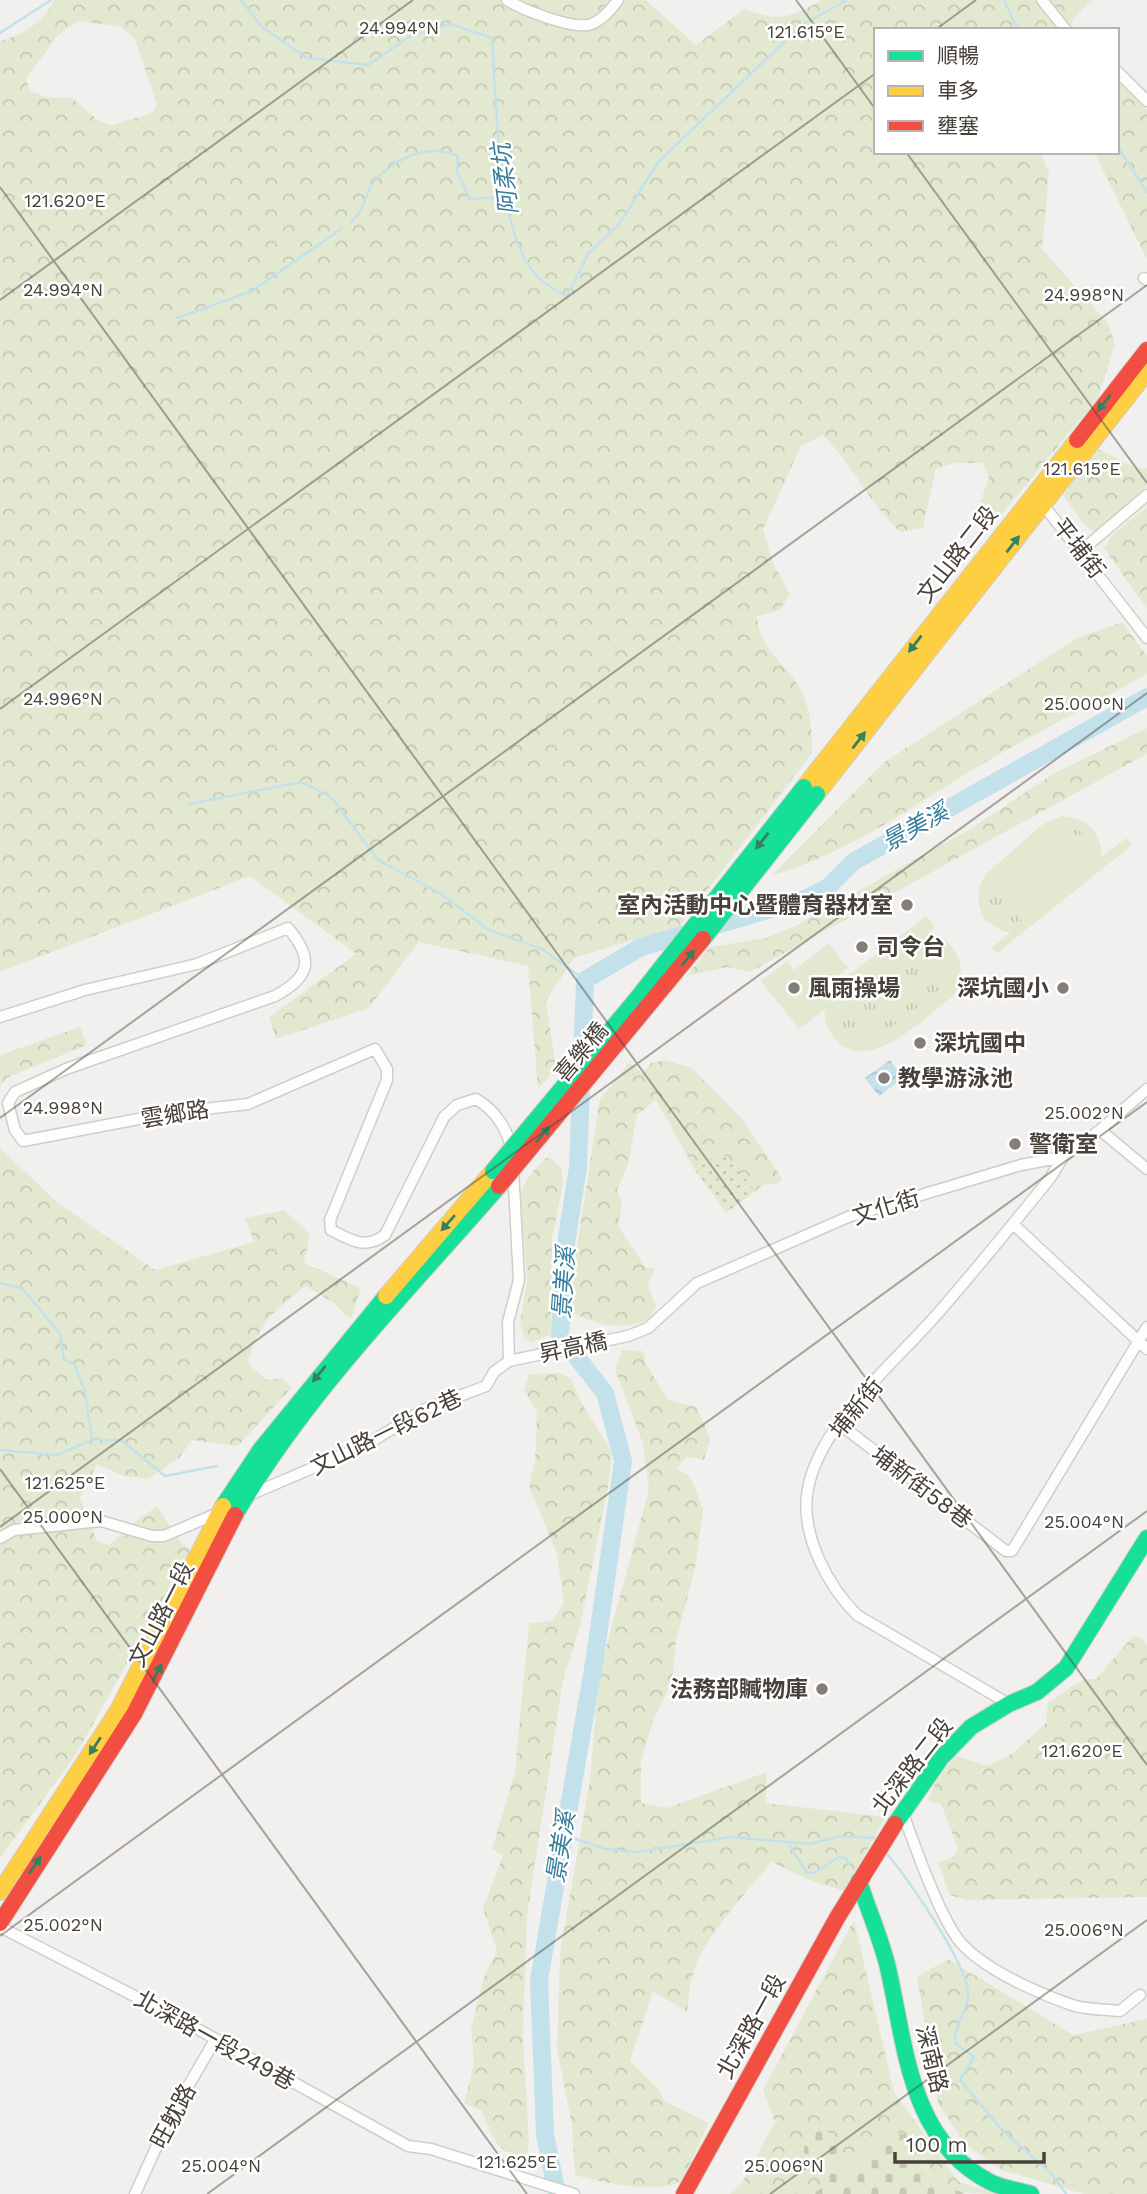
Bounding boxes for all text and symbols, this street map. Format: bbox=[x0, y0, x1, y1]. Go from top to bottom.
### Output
text: 24.994°N bbox=[359, 17, 439, 38]
text: 121.615°E bbox=[767, 21, 845, 42]
legend bbox=[874, 28, 1119, 154]
text: 順暢 bbox=[937, 43, 979, 68]
text: 車多 bbox=[937, 78, 979, 103]
text: 壅塞 bbox=[937, 113, 979, 138]
water label: 阿柔坑 bbox=[486, 139, 523, 216]
text: 121.620°E bbox=[24, 190, 106, 211]
text: 24.994°N bbox=[23, 279, 103, 300]
text: 24.998°N bbox=[1044, 284, 1124, 305]
one-way arrow bbox=[1097, 393, 1112, 411]
text: 121.615°E bbox=[1043, 458, 1121, 479]
street label: 文山路二段 bbox=[911, 501, 1003, 608]
street label: 平埔街 bbox=[1047, 513, 1110, 584]
one-way arrow bbox=[1005, 535, 1020, 553]
one-way arrow bbox=[908, 634, 923, 652]
text: 24.996°N bbox=[23, 688, 103, 709]
text: 25.000°N bbox=[1044, 693, 1124, 714]
one-way arrow bbox=[851, 732, 866, 750]
water label: 景美溪 bbox=[877, 796, 956, 857]
one-way arrow bbox=[755, 831, 770, 849]
place label: 室內活動中心暨體育器材室 bbox=[617, 892, 893, 919]
marker: 室內活動中心暨體育器材室 bbox=[899, 897, 915, 913]
place label: 司令台 bbox=[876, 934, 945, 961]
marker: 司令台 bbox=[854, 939, 870, 955]
one-way arrow bbox=[680, 949, 695, 967]
place label: 風雨操場 bbox=[808, 975, 900, 1002]
place label: 深坑國小 bbox=[957, 975, 1049, 1002]
marker: 風雨操場 bbox=[786, 980, 802, 996]
marker: 深坑國小 bbox=[1055, 980, 1071, 996]
street label: 喜樂橋 bbox=[549, 1017, 614, 1087]
place label: 深坑國中 bbox=[934, 1030, 1026, 1057]
marker: 深坑國中 bbox=[912, 1035, 928, 1051]
place label: 教學游泳池 bbox=[898, 1065, 1013, 1092]
marker: 教學游泳池 bbox=[876, 1070, 892, 1086]
street label: 雲鄉路 bbox=[139, 1096, 211, 1133]
text: 24.998°N bbox=[23, 1097, 103, 1118]
text: 25.002°N bbox=[1044, 1102, 1124, 1123]
one-way arrow bbox=[535, 1125, 550, 1142]
place label: 警衛室 bbox=[1029, 1131, 1098, 1158]
marker: 警衛室 bbox=[1007, 1136, 1023, 1152]
street label: 文化街 bbox=[849, 1184, 923, 1230]
one-way arrow bbox=[441, 1214, 456, 1231]
water label: 景美溪 bbox=[548, 1243, 581, 1320]
street label: 昇高橋 bbox=[537, 1327, 610, 1368]
one-way arrow bbox=[312, 1366, 327, 1383]
street label: 埔新街 bbox=[824, 1373, 889, 1444]
street label: 文山路一段62巷 bbox=[306, 1384, 466, 1481]
street label: 埔新街58巷 bbox=[866, 1441, 978, 1534]
text: 121.625°E bbox=[25, 1472, 105, 1493]
text: 25.000°N bbox=[23, 1506, 103, 1527]
text: 25.004°N bbox=[1044, 1511, 1124, 1532]
street label: 文山路一段 bbox=[123, 1557, 200, 1672]
one-way arrow bbox=[151, 1663, 162, 1683]
place label: 法務部贓物庫 bbox=[670, 1676, 808, 1703]
marker: 法務部贓物庫 bbox=[814, 1681, 830, 1697]
street label: 北深路二段 bbox=[866, 1713, 958, 1820]
one-way arrow bbox=[88, 1737, 102, 1755]
text: 121.620°E bbox=[1041, 1740, 1123, 1761]
water label: 景美溪 bbox=[542, 1806, 581, 1885]
one-way arrow bbox=[28, 1856, 42, 1874]
text: 25.002°N bbox=[23, 1914, 103, 1935]
text: 25.006°N bbox=[1044, 1919, 1124, 1940]
street label: 北深路一段 bbox=[712, 1969, 791, 2083]
street label: 北深路一段249巷 bbox=[130, 1985, 300, 2096]
street label: 深南路 bbox=[910, 2022, 953, 2096]
street label: 旺躭路 bbox=[145, 2079, 202, 2153]
scale bar bbox=[895, 2120, 1044, 2164]
text: 100 m bbox=[906, 2132, 968, 2157]
text: 121.625°E bbox=[477, 2151, 557, 2172]
text: 25.004°N bbox=[181, 2155, 261, 2176]
text: 25.006°N bbox=[744, 2155, 824, 2176]

